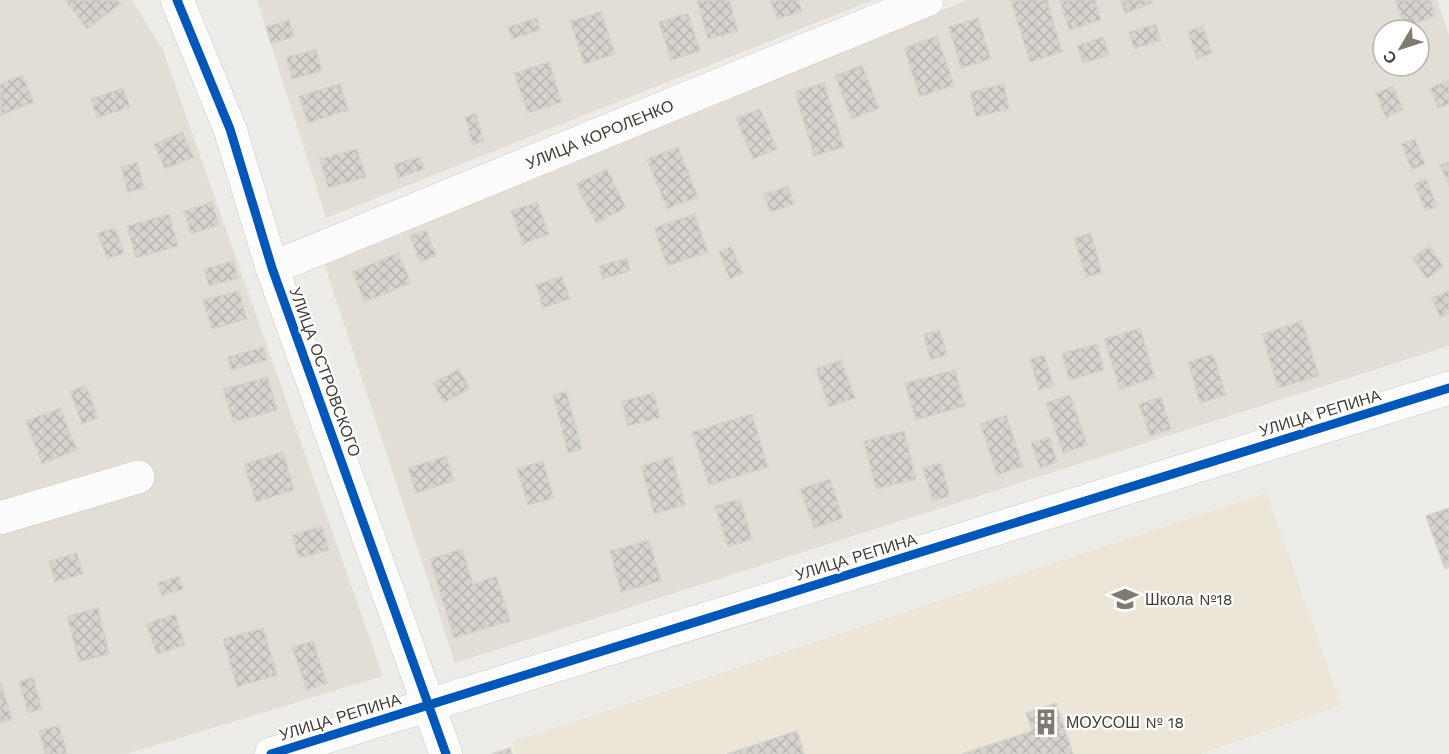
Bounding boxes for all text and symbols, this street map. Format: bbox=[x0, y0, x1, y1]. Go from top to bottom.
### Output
north arrow bbox=[1371, 18, 1431, 78]
text: С bbox=[1378, 46, 1401, 68]
street label: УЛИЦА КОРОЛЕНКО bbox=[523, 95, 676, 173]
street label: УЛИЦА ОСТРОВСКОГО bbox=[285, 285, 365, 459]
street label: УЛИЦА РЕПИНА bbox=[1257, 385, 1383, 441]
street label: УЛИЦА РЕПИНА bbox=[793, 529, 919, 585]
school or university icon: Школа №18 bbox=[1110, 584, 1140, 614]
place label: Школа №18 bbox=[1145, 590, 1233, 609]
street label: УЛИЦА РЕПИНА bbox=[277, 689, 403, 745]
building icon: МОУСОШ № 18 bbox=[1031, 707, 1061, 737]
place label: МОУСОШ № 18 bbox=[1066, 713, 1184, 732]

